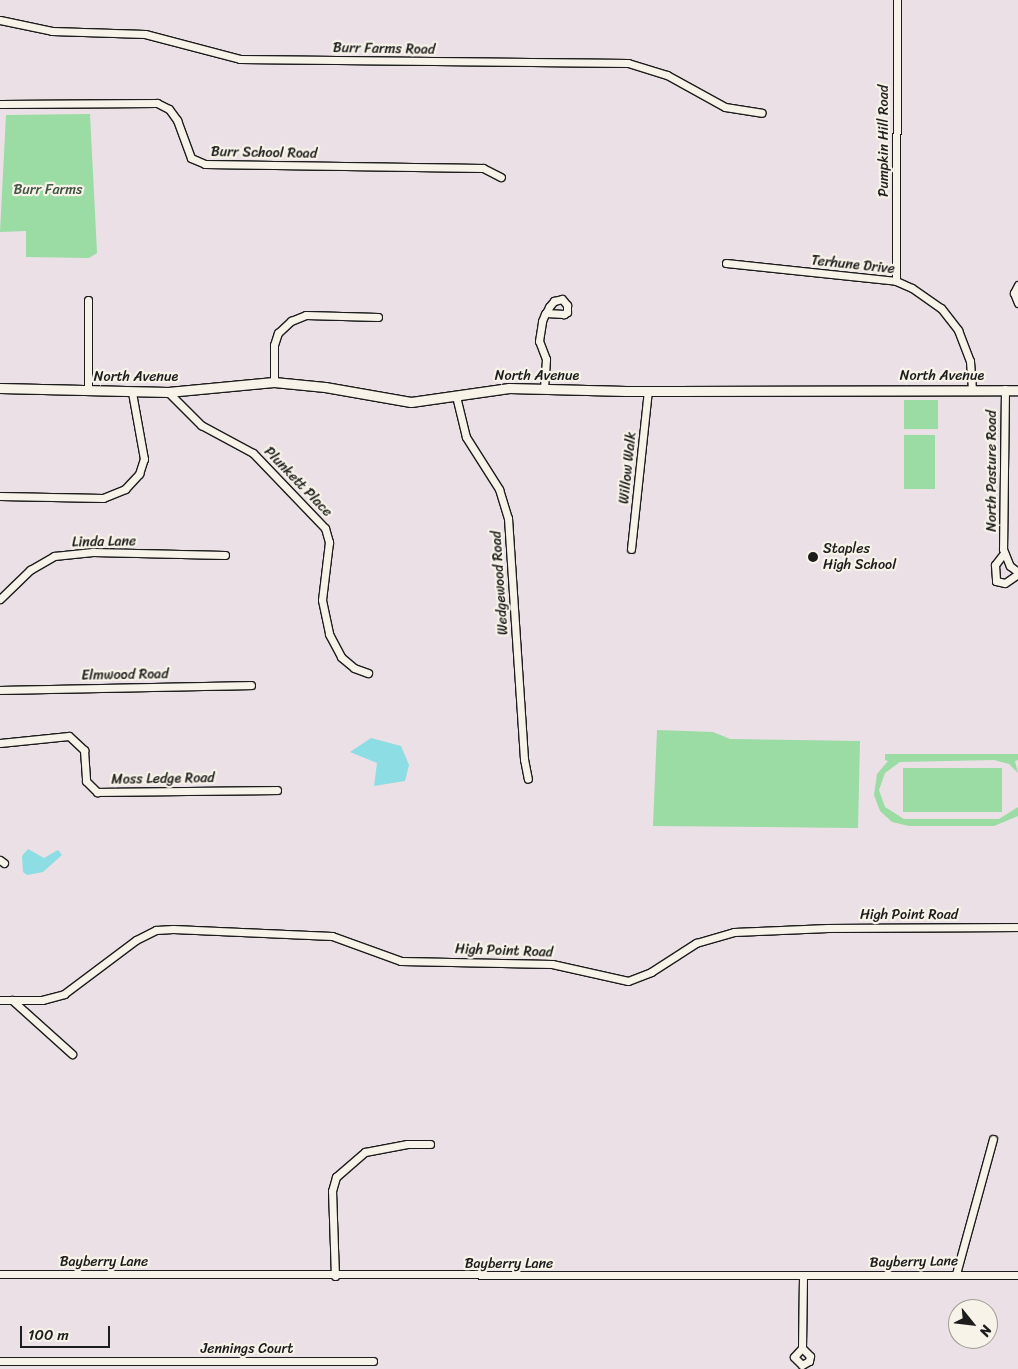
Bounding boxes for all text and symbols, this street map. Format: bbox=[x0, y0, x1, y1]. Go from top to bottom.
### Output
street label: Burr Farms Road bbox=[333, 40, 435, 58]
street label: Pumpkin Hill Road bbox=[876, 85, 892, 197]
street label: Burr School Road bbox=[211, 144, 317, 162]
park label: Burr Farms bbox=[14, 182, 82, 198]
street label: Terhune Drive bbox=[810, 252, 896, 278]
street label: North Avenue bbox=[495, 368, 579, 384]
street label: North Avenue bbox=[900, 368, 984, 384]
street label: North Avenue bbox=[94, 369, 178, 385]
street label: North Pasture Road bbox=[984, 410, 1000, 532]
street label: Willow Walk bbox=[616, 431, 640, 505]
street label: Plunkett Place bbox=[260, 443, 336, 521]
street label: Wedgewood Road bbox=[488, 530, 512, 636]
street label: Linda Lane bbox=[72, 533, 136, 551]
place label: Staples High School bbox=[823, 541, 896, 574]
marker: Staples High School bbox=[807, 551, 819, 563]
street label: Elmwood Road bbox=[81, 666, 169, 684]
street label: Moss Ledge Road bbox=[111, 770, 215, 788]
street label: High Point Road bbox=[860, 907, 958, 923]
street label: High Point Road bbox=[454, 941, 554, 961]
street label: Bayberry Lane bbox=[870, 1253, 958, 1271]
street label: Bayberry Lane bbox=[60, 1254, 148, 1270]
street label: Bayberry Lane bbox=[465, 1256, 553, 1272]
north arrow bbox=[948, 1299, 998, 1349]
scale bar bbox=[22, 1316, 112, 1348]
text: N bbox=[972, 1321, 999, 1341]
text: 100 m bbox=[28, 1322, 69, 1348]
street label: Jennings Court bbox=[201, 1341, 293, 1357]

